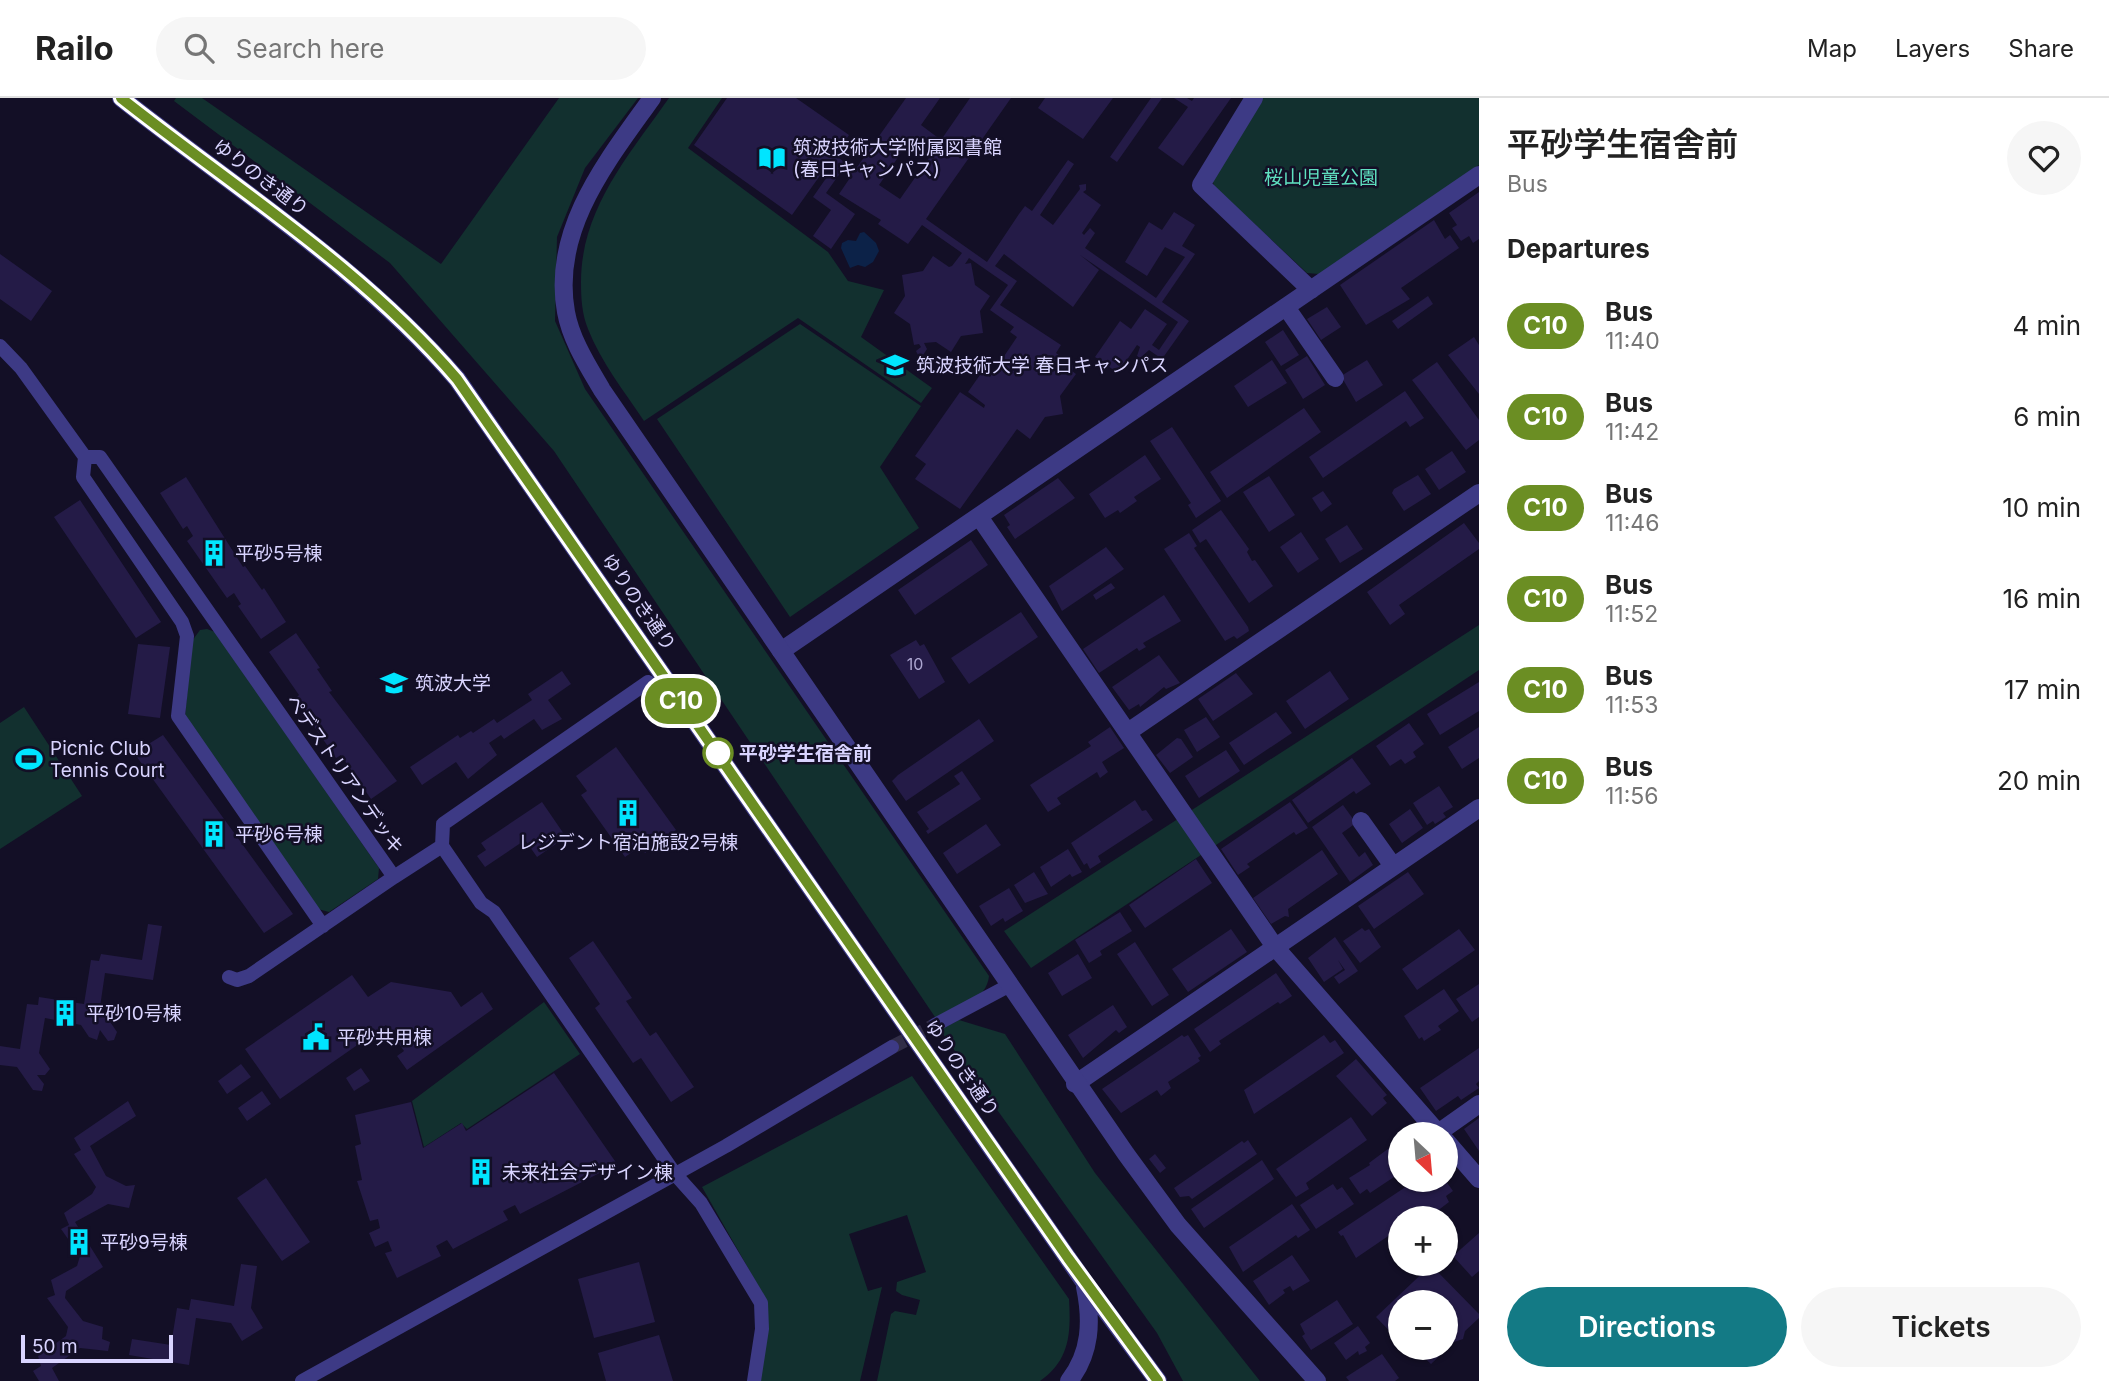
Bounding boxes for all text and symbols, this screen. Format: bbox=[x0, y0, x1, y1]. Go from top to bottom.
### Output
search box bbox=[156, 17, 646, 80]
text: Railo bbox=[35, 28, 114, 68]
icon: search bbox=[180, 29, 218, 67]
text: Search here bbox=[236, 33, 384, 64]
text: Map bbox=[1807, 34, 1857, 63]
text: Layers bbox=[1895, 34, 1970, 63]
text: Share bbox=[2008, 34, 2074, 63]
button: heart bbox=[2007, 121, 2081, 195]
text: 平砂学生宿舎前 bbox=[1507, 124, 1738, 164]
street label: ゆりのき通り bbox=[208, 134, 313, 221]
place label: 筑波技術大学附属図書館 (春日キャンパス) bbox=[793, 136, 1002, 181]
library icon: 筑波技術大学附属図書館 (春日キャンパス) bbox=[757, 143, 787, 173]
park label: 桜山児童公園 bbox=[1264, 166, 1378, 189]
text: Bus bbox=[1507, 170, 1548, 198]
text: Departures bbox=[1507, 233, 1650, 264]
text: Bus bbox=[1605, 296, 1653, 327]
text: 4 min bbox=[2012, 310, 2081, 341]
text: C10 bbox=[1523, 311, 1568, 340]
text: 11:40 bbox=[1605, 327, 1660, 355]
school or university icon: 筑波技術大学 春日キャンパス bbox=[880, 350, 910, 380]
place label: 筑波技術大学 春日キャンパス bbox=[916, 354, 1168, 377]
text: Bus bbox=[1605, 387, 1653, 418]
text: 6 min bbox=[2013, 401, 2081, 432]
text: C10 bbox=[1523, 402, 1568, 431]
text: 11:42 bbox=[1605, 418, 1659, 446]
text: Bus bbox=[1605, 478, 1653, 509]
text: 10 min bbox=[2002, 492, 2081, 523]
text: C10 bbox=[1523, 493, 1568, 522]
text: 11:46 bbox=[1605, 509, 1659, 537]
building icon: 平砂5号棟 bbox=[199, 538, 229, 568]
place label: 平砂5号棟 bbox=[235, 542, 323, 565]
street label: ゆりのき通り bbox=[597, 549, 681, 655]
text: Bus bbox=[1605, 569, 1653, 600]
text: 16 min bbox=[2003, 583, 2081, 614]
text: C10 bbox=[1523, 584, 1568, 613]
text: 11:52 bbox=[1605, 600, 1658, 628]
house number: 10 bbox=[907, 654, 923, 674]
text: Bus bbox=[1605, 660, 1653, 691]
school or university icon: 筑波大学 bbox=[379, 668, 409, 698]
place label: 筑波大学 bbox=[415, 672, 491, 695]
text: 17 min bbox=[2004, 674, 2081, 705]
text: C10 bbox=[1523, 675, 1568, 704]
line badge: C10 bbox=[641, 678, 721, 724]
text: C10 bbox=[659, 686, 703, 715]
street label: ペデストリアンデッキ bbox=[281, 690, 408, 858]
text: 11:53 bbox=[1605, 691, 1659, 719]
place label: Picnic Club Tennis Court bbox=[50, 737, 164, 782]
marker: 平砂学生宿舎前 bbox=[703, 738, 733, 768]
place label: 平砂学生宿舎前 bbox=[739, 742, 872, 765]
sports icon: Picnic Club Tennis Court bbox=[14, 744, 44, 774]
text: Bus bbox=[1605, 751, 1653, 782]
text: 20 min bbox=[1997, 765, 2081, 796]
text: C10 bbox=[1523, 766, 1568, 795]
text: 11:56 bbox=[1605, 782, 1659, 810]
building icon: レジデント宿泊施設2号棟 bbox=[613, 798, 643, 828]
building icon: 平砂6号棟 bbox=[199, 819, 229, 849]
place label: 平砂6号棟 bbox=[235, 823, 323, 846]
place label: レジデント宿泊施設2号棟 bbox=[518, 831, 738, 854]
building icon: 平砂10号棟 bbox=[50, 998, 80, 1028]
place label: 平砂10号棟 bbox=[86, 1002, 182, 1025]
street label: ゆりのき通り bbox=[920, 1015, 1004, 1121]
public building icon: 平砂共用棟 bbox=[301, 1022, 331, 1052]
place label: 平砂共用棟 bbox=[337, 1026, 432, 1049]
north arrow bbox=[1388, 1122, 1458, 1192]
map controls bbox=[1388, 1122, 1458, 1360]
building icon: 未来社会デザイン棟 bbox=[466, 1157, 496, 1187]
place label: 未来社会デザイン棟 bbox=[502, 1161, 673, 1184]
button: + bbox=[1388, 1206, 1458, 1276]
building icon: 平砂9号棟 bbox=[64, 1227, 94, 1257]
place label: 平砂9号棟 bbox=[100, 1231, 188, 1254]
button: Directions bbox=[1507, 1287, 1787, 1367]
button: Tickets bbox=[1801, 1287, 2081, 1367]
button: − bbox=[1388, 1290, 1458, 1360]
scale bar bbox=[21, 1332, 173, 1364]
text: 50 m bbox=[32, 1335, 78, 1358]

